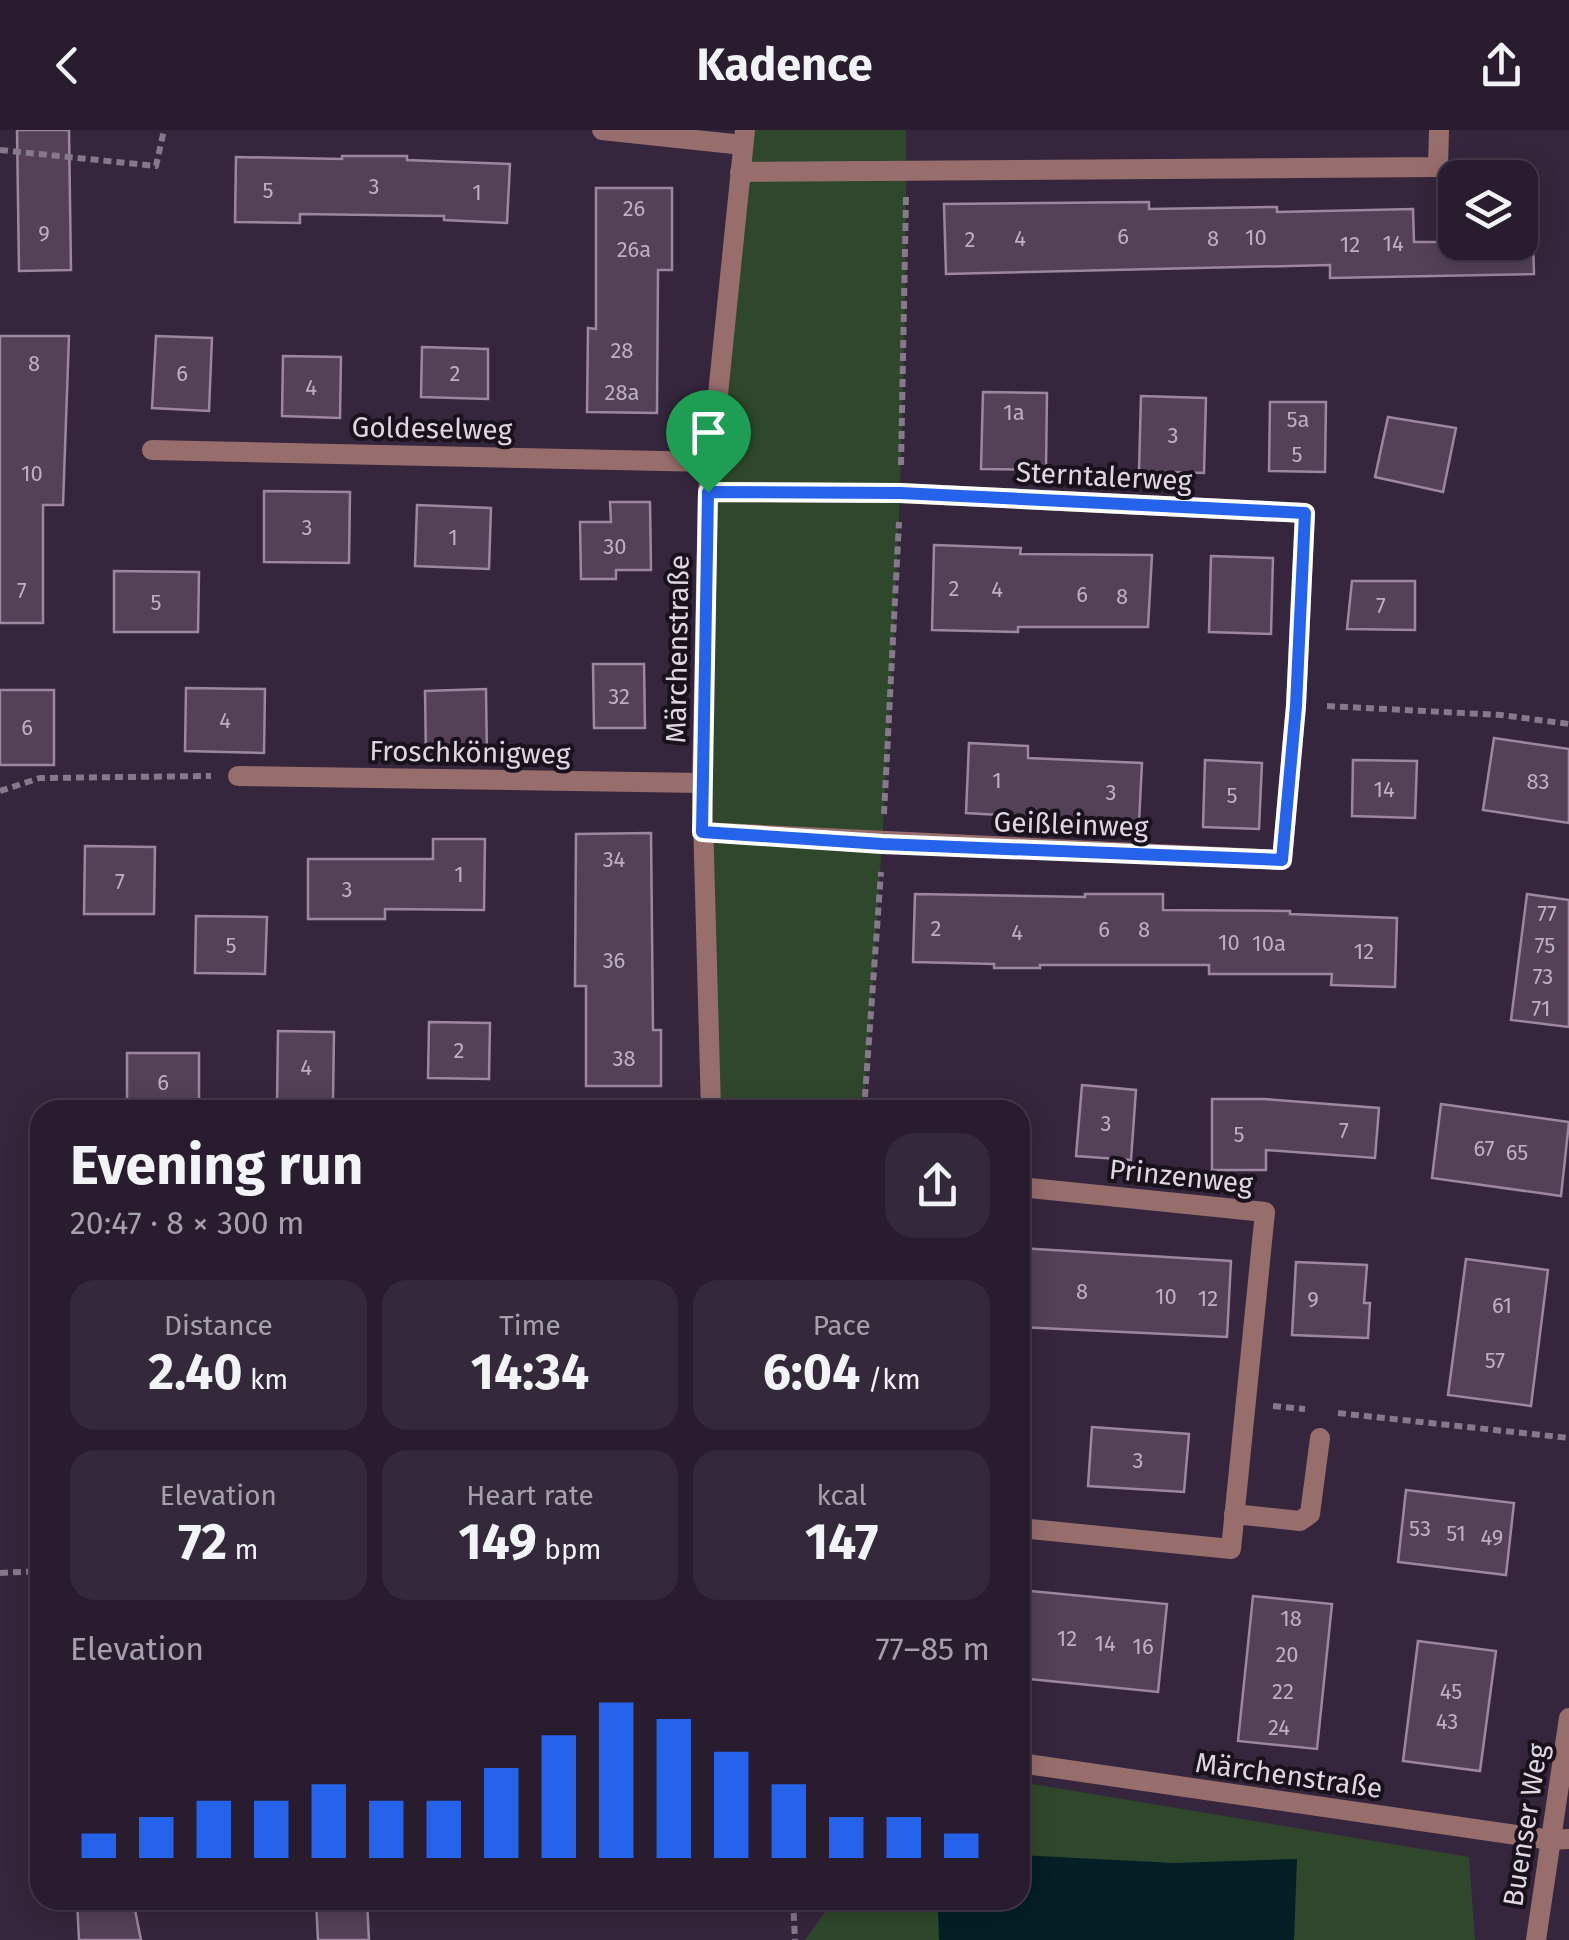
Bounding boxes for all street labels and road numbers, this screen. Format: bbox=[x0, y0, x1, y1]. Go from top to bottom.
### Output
street label: Goldeselweg bbox=[351, 411, 513, 446]
street label: Sterntalerweg bbox=[1015, 455, 1193, 498]
street label: Märchenstraße bbox=[659, 554, 696, 744]
street label: Froschkönigweg bbox=[369, 734, 571, 771]
street label: Geißleinweg bbox=[993, 805, 1149, 844]
street label: Prinzenweg bbox=[1107, 1153, 1255, 1201]
street label: Buenser Weg bbox=[1496, 1741, 1555, 1909]
street label: Märchenstraße bbox=[1193, 1746, 1385, 1805]

